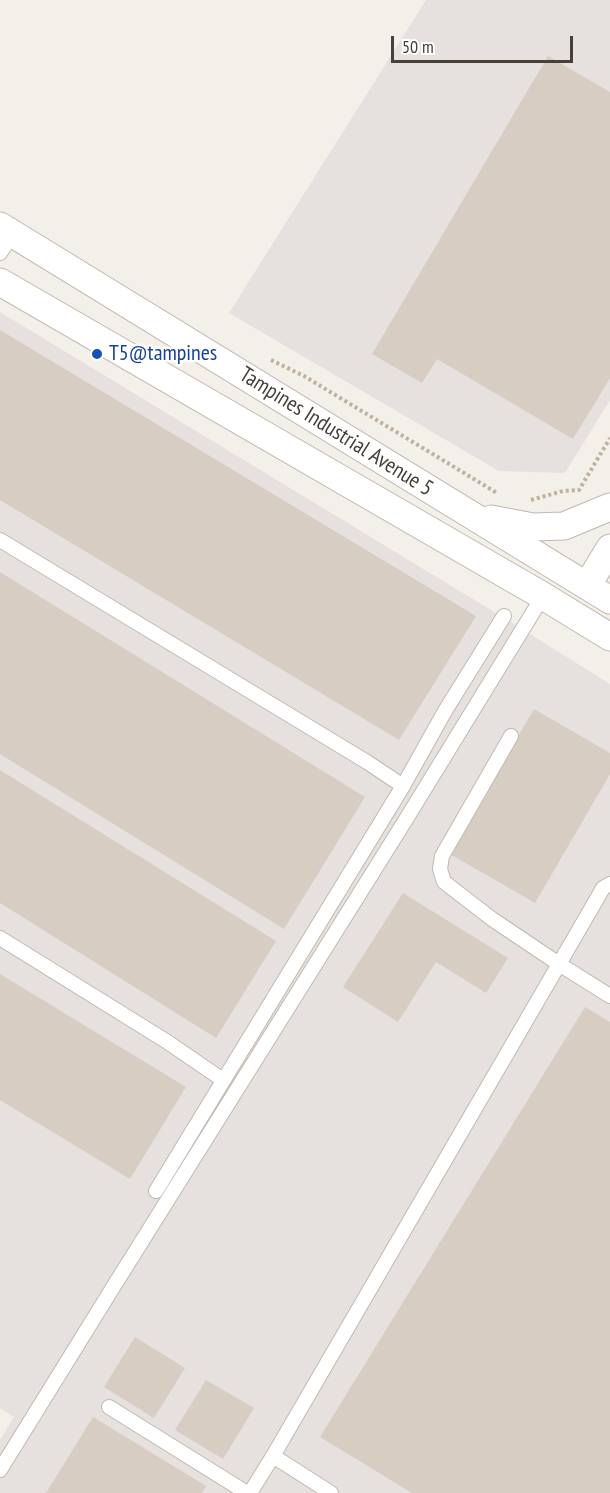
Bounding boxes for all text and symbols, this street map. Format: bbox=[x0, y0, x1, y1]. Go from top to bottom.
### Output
scale bar bbox=[394, 24, 576, 62]
text: 50 m bbox=[402, 35, 434, 58]
place label: T5@tampines bbox=[109, 341, 217, 367]
marker: T5@tampines bbox=[90, 347, 104, 361]
street label: Tampines Industrial Avenue 5 bbox=[234, 362, 438, 502]

